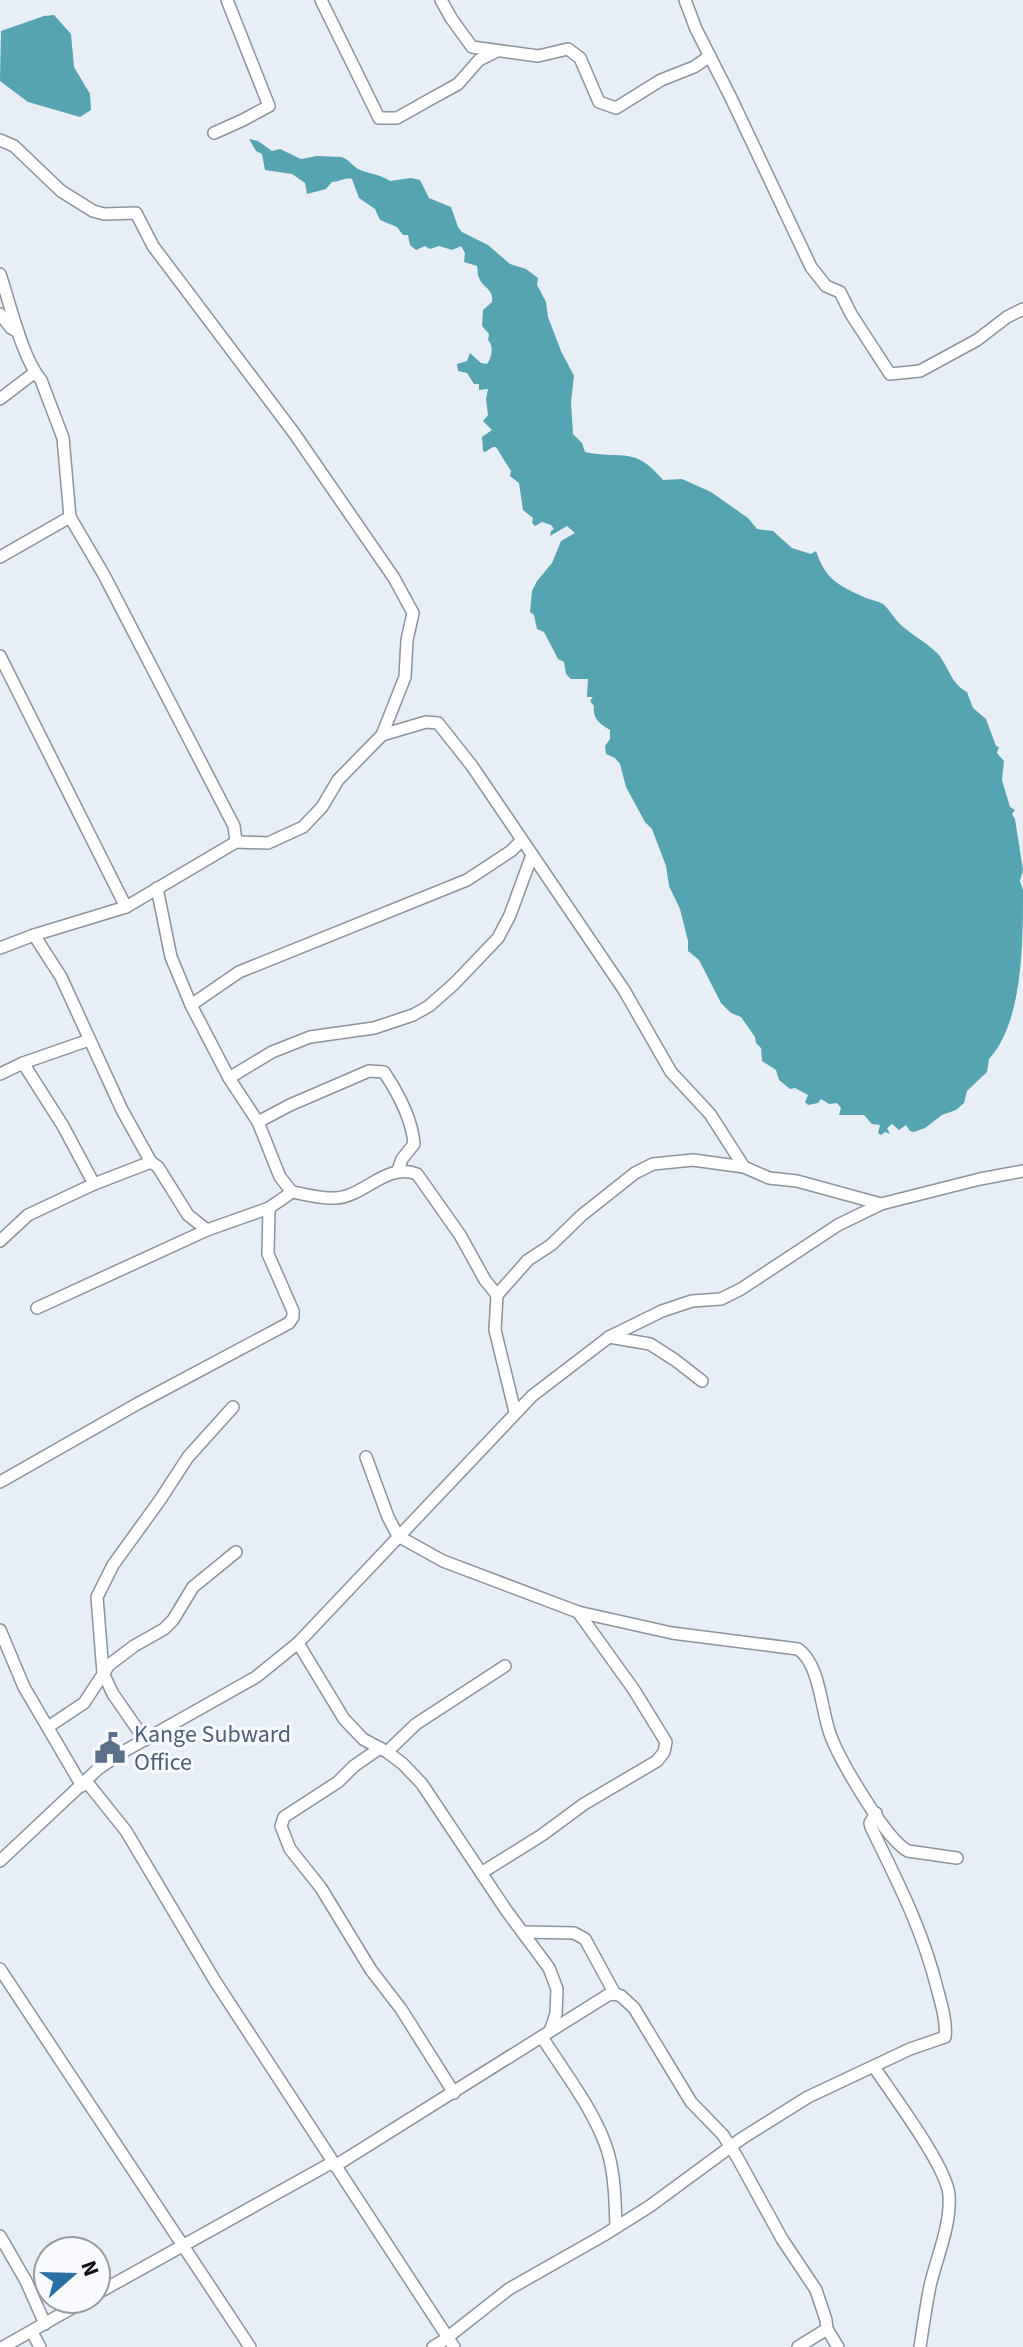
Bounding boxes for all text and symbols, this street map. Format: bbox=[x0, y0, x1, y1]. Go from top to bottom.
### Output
place label: Kange Subward Office bbox=[134, 1717, 291, 1780]
public building icon: Kange Subward Office bbox=[93, 1731, 127, 1765]
north arrow bbox=[32, 2235, 112, 2315]
text: N bbox=[72, 2256, 107, 2281]

